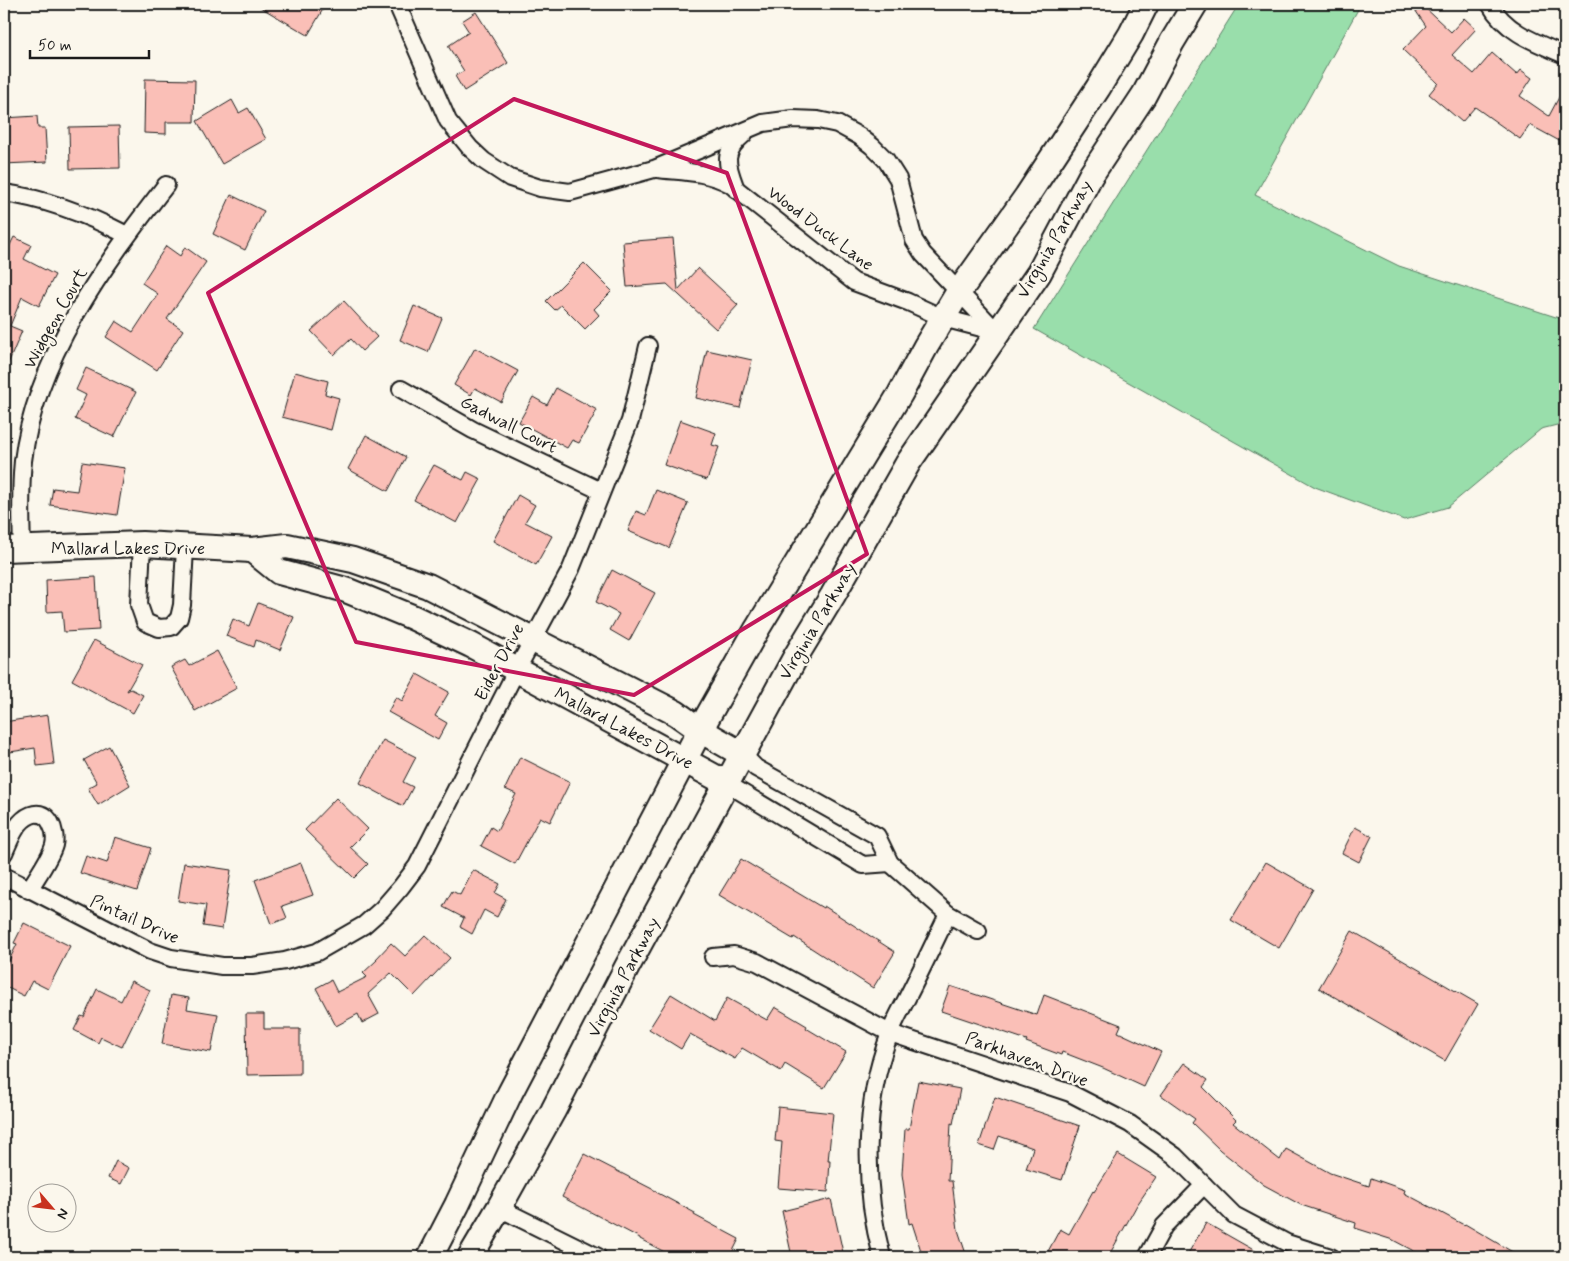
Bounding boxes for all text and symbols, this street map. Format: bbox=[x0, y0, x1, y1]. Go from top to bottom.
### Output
scale bar bbox=[30, 28, 149, 60]
text: 50 m bbox=[38, 36, 72, 56]
street label: Virginia Parkway bbox=[1011, 176, 1099, 303]
street label: Wood Duck Lane bbox=[762, 181, 878, 277]
street label: Widgeon Court bbox=[18, 263, 95, 374]
street label: Gadwall Court bbox=[456, 390, 561, 460]
street label: Mallard Lakes Drive bbox=[51, 537, 205, 561]
street label: Virginia Parkway bbox=[773, 558, 863, 685]
street label: Eider Drive bbox=[469, 619, 530, 706]
street label: Mallard Lakes Drive bbox=[550, 682, 697, 776]
street label: Pintail Drive bbox=[86, 890, 183, 950]
street label: Virginia Parkway bbox=[582, 913, 667, 1042]
street label: Parkhaven Drive bbox=[962, 1027, 1092, 1093]
north arrow bbox=[28, 1184, 78, 1234]
text: N bbox=[52, 1205, 73, 1222]

